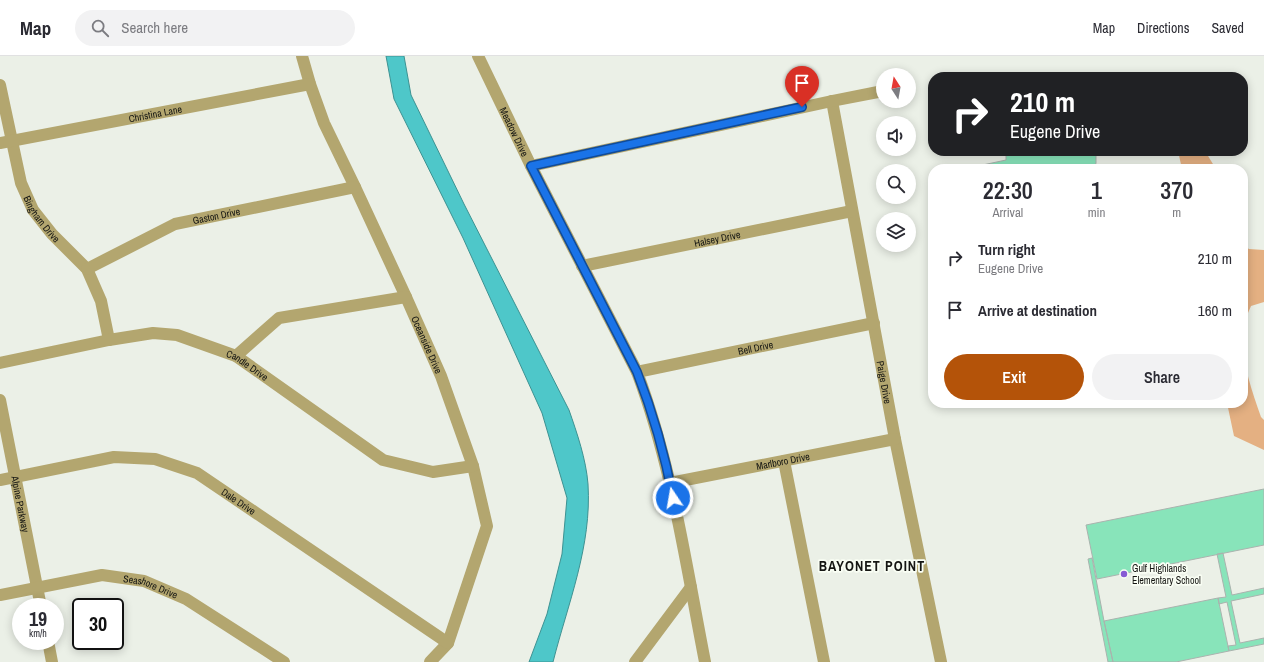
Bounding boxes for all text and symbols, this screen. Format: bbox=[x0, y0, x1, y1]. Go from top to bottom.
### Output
search box bbox=[75, 10, 355, 46]
text: Map bbox=[20, 15, 51, 41]
icon: search bbox=[89, 17, 111, 39]
text: Search here bbox=[121, 17, 188, 38]
text: Map bbox=[1093, 19, 1115, 37]
text: Directions bbox=[1137, 19, 1189, 37]
text: Saved bbox=[1211, 19, 1244, 37]
pin bbox=[785, 66, 819, 107]
north arrow bbox=[876, 68, 916, 108]
map controls bbox=[876, 68, 916, 252]
icon: arrive bbox=[791, 72, 813, 94]
text: 210 m bbox=[1010, 83, 1075, 121]
icon: right bbox=[944, 88, 996, 140]
street label: Christina Lane bbox=[128, 102, 183, 125]
street label: Meadow Drive bbox=[497, 105, 532, 159]
button: sound bbox=[876, 116, 916, 156]
text: Eugene Drive bbox=[1010, 119, 1100, 144]
button: search bbox=[876, 164, 916, 204]
text: 22:30 bbox=[983, 174, 1033, 206]
text: 1 bbox=[1091, 174, 1102, 206]
text: 370 bbox=[1160, 174, 1193, 206]
street label: Bingham Drive bbox=[21, 194, 63, 245]
street label: Gaston Drive bbox=[191, 204, 242, 227]
text: Arrival bbox=[992, 204, 1023, 221]
text: min bbox=[1088, 204, 1105, 221]
text: m bbox=[1172, 204, 1181, 221]
button: layers bbox=[876, 212, 916, 252]
street label: Halsey Drive bbox=[693, 227, 742, 250]
text: Turn right bbox=[978, 239, 1035, 260]
icon: right bbox=[944, 247, 966, 269]
text: 210 m bbox=[1198, 248, 1232, 269]
text: Eugene Drive bbox=[978, 260, 1043, 277]
icon: arrive bbox=[944, 299, 966, 321]
text: Arrive at destination bbox=[978, 300, 1097, 321]
text: 160 m bbox=[1198, 300, 1232, 321]
street label: Oceanside Drive bbox=[409, 314, 446, 376]
street label: Bell Drive bbox=[737, 337, 775, 357]
street label: Candle Drive bbox=[225, 347, 271, 384]
button: Exit bbox=[944, 354, 1084, 400]
button: Share bbox=[1092, 354, 1232, 400]
street label: Paige Drive bbox=[874, 360, 895, 405]
street label: Marlboro Drive bbox=[755, 449, 811, 473]
street label: Alpine Parkway bbox=[8, 474, 33, 534]
position arrow bbox=[652, 477, 694, 519]
street label: Dale Drive bbox=[219, 485, 259, 518]
district label: BAYONET POINT bbox=[819, 557, 925, 575]
place label: Gulf Highlands Elementary School bbox=[1132, 562, 1201, 587]
marker: Gulf Highlands Elementary School bbox=[1119, 569, 1129, 579]
street label: Seashore Drive bbox=[122, 572, 180, 601]
speed limit sign: 30 bbox=[72, 598, 124, 650]
text: 19 bbox=[29, 605, 47, 632]
text: km/h bbox=[29, 627, 47, 640]

